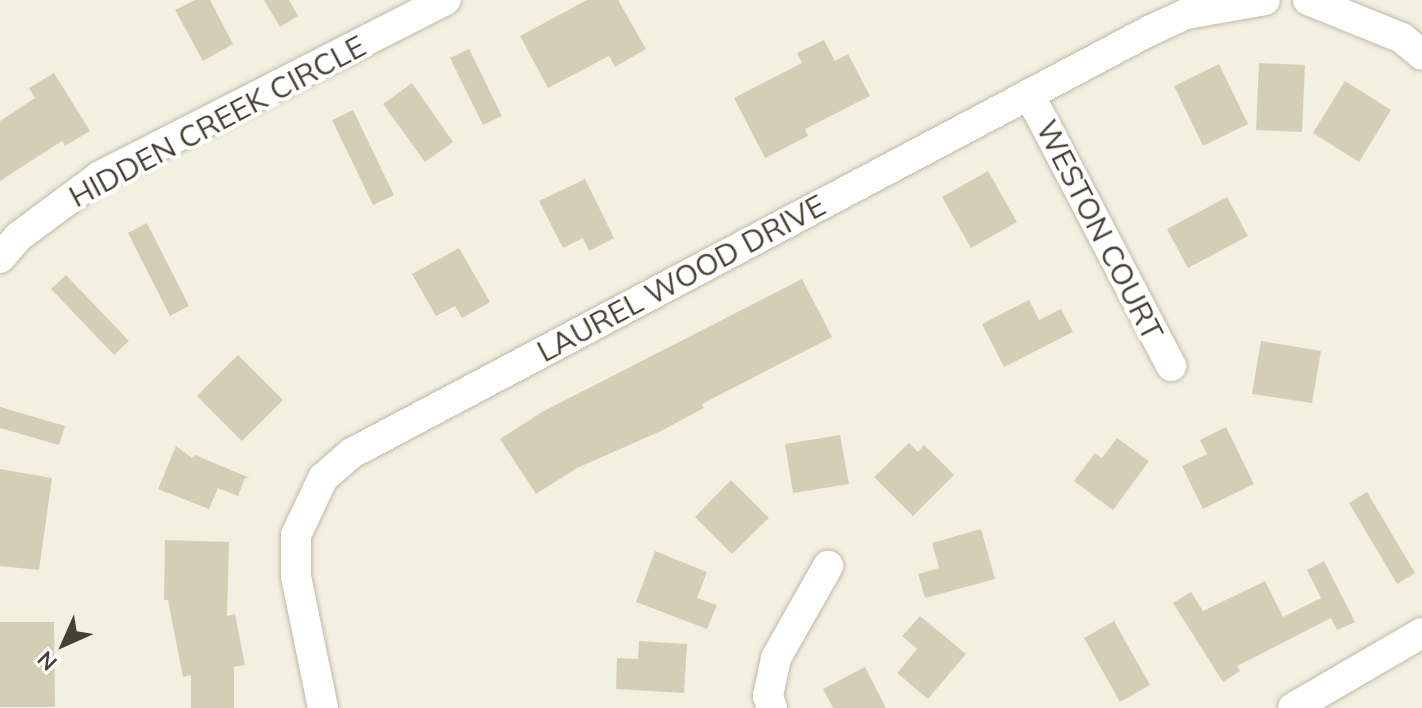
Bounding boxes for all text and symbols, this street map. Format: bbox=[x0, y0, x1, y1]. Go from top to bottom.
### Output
street label: HIDDEN CREEK CIRCLE bbox=[63, 28, 371, 214]
street label: WESTON COURT bbox=[1029, 114, 1171, 346]
street label: LAUREL WOOD DRIVE bbox=[531, 187, 831, 369]
north arrow bbox=[24, 604, 104, 684]
text: N bbox=[31, 645, 63, 677]

